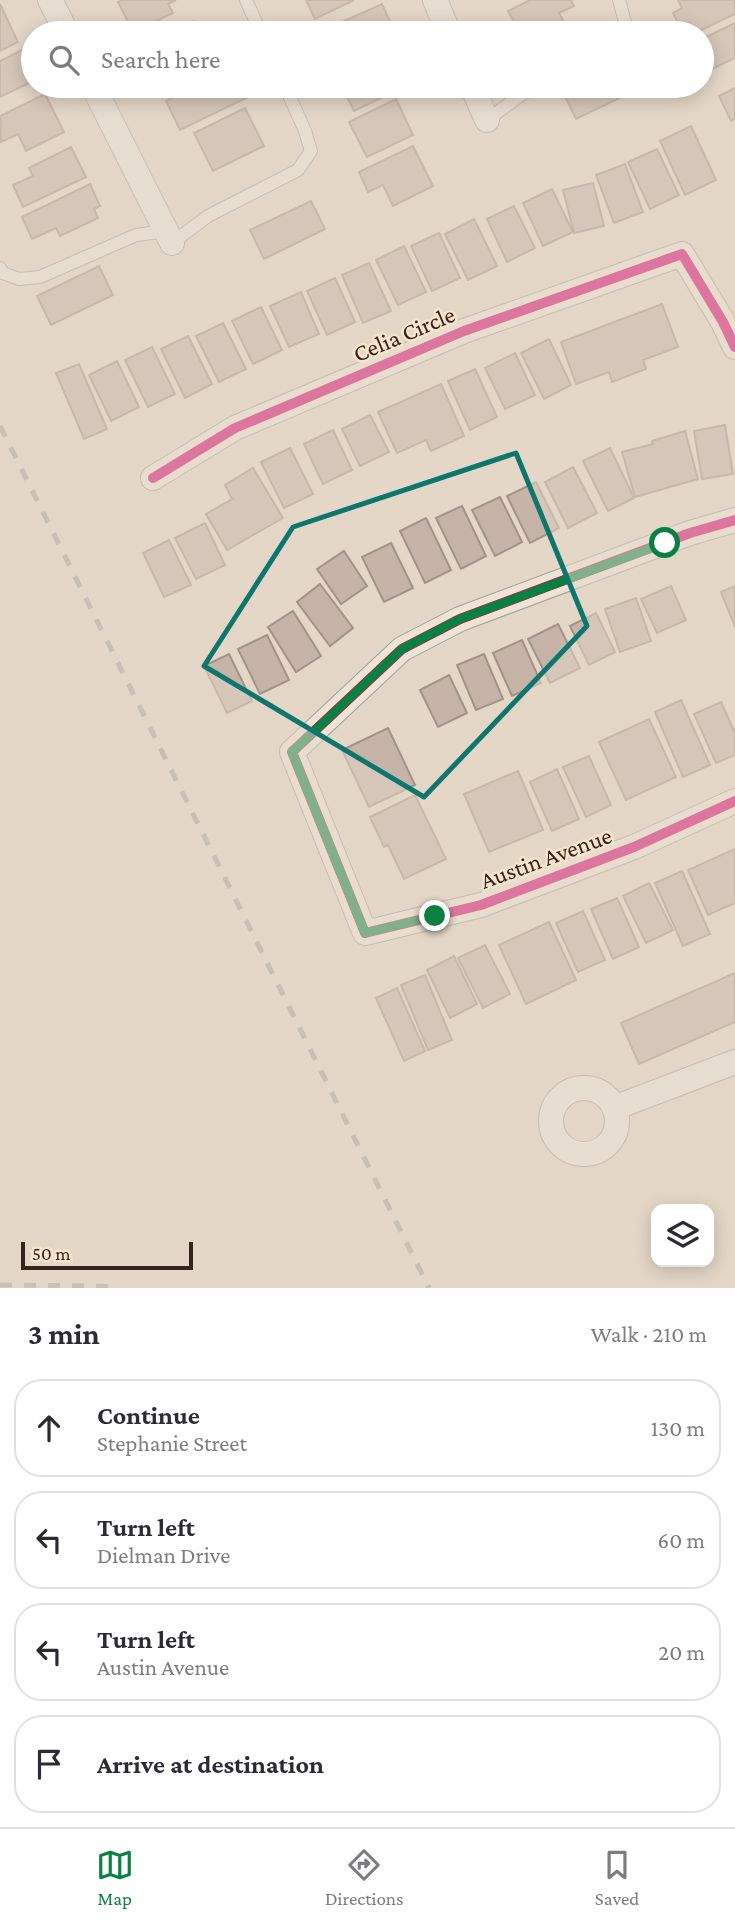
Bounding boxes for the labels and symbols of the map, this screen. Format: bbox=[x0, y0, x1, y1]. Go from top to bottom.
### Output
street label: Celia Circle bbox=[349, 300, 459, 367]
route start bbox=[649, 527, 680, 558]
street label: Austin Avenue bbox=[476, 821, 615, 894]
route end bbox=[419, 900, 450, 931]
scale bar bbox=[21, 1239, 192, 1271]

